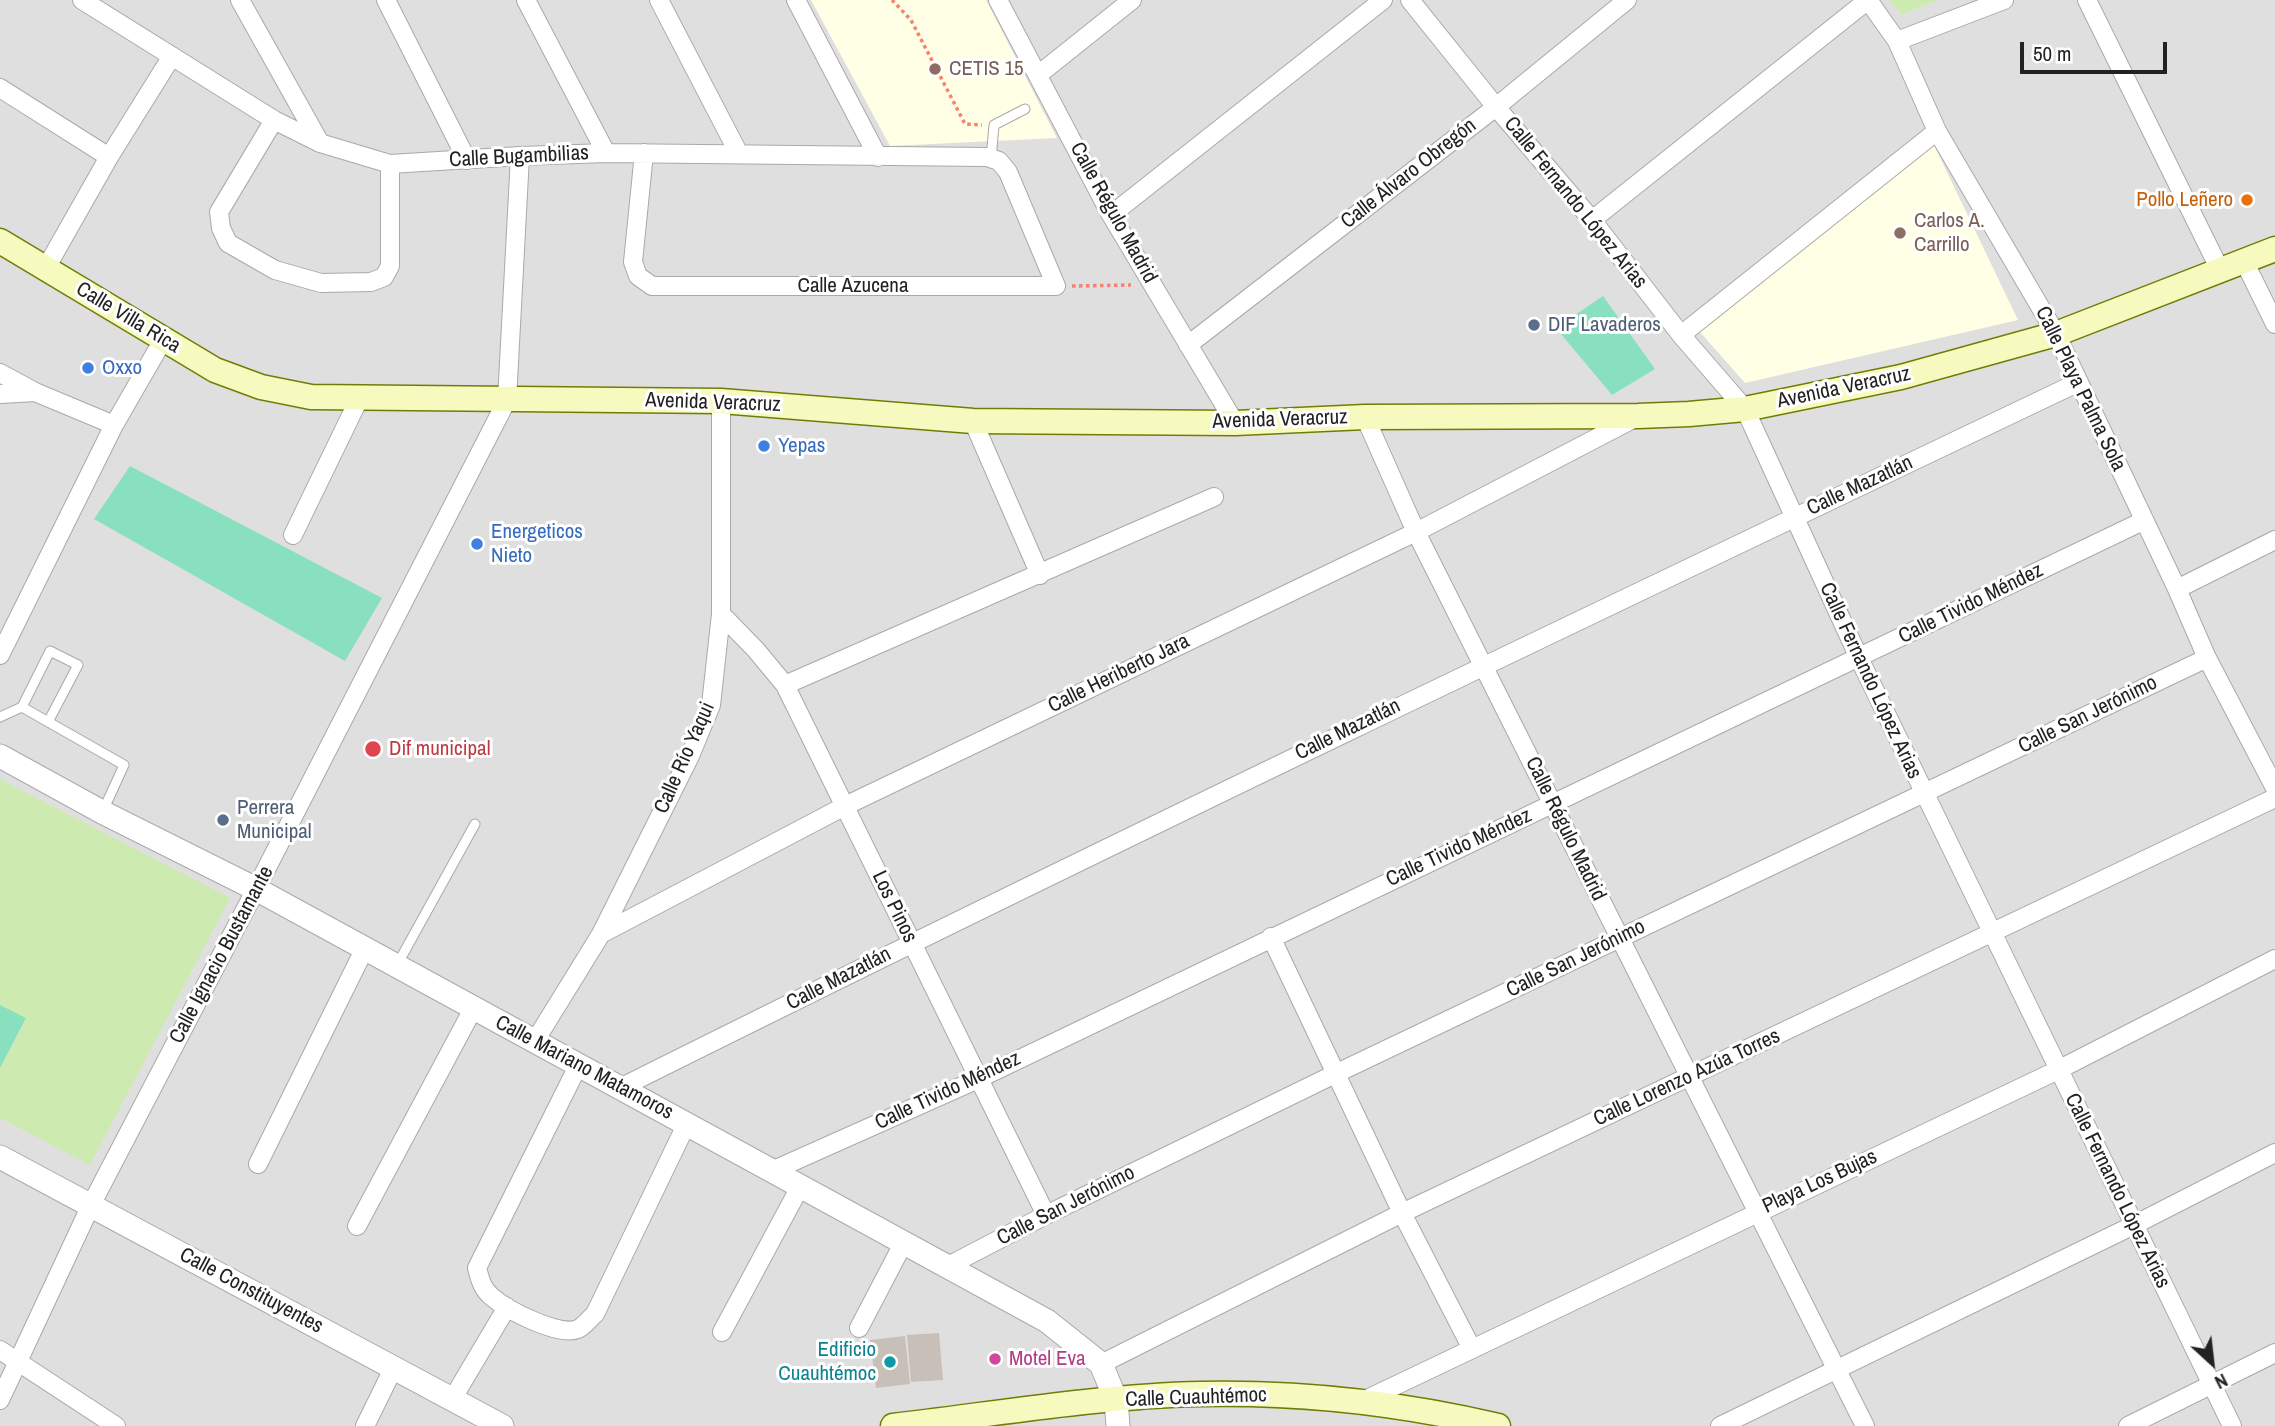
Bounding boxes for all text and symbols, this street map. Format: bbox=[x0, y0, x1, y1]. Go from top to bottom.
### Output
scale bar bbox=[2023, 28, 2170, 72]
text: 50 m bbox=[2033, 39, 2071, 68]
place label: CETIS 15 bbox=[949, 56, 1024, 82]
marker: CETIS 15 bbox=[927, 61, 943, 77]
street label: Calle Fernando López Arias bbox=[1498, 112, 1652, 294]
street label: Calle Álvaro Obregón bbox=[1336, 113, 1482, 235]
street label: Calle Régulo Madrid bbox=[1064, 138, 1162, 288]
street label: Calle Bugambilias bbox=[449, 141, 589, 173]
place label: Pollo Leñero bbox=[2136, 187, 2233, 213]
marker: Pollo Leñero bbox=[2239, 192, 2255, 208]
place label: Carlos A. Carrillo bbox=[1914, 208, 1985, 258]
marker: Carlos A. Carrillo bbox=[1892, 225, 1908, 241]
street label: Calle Azucena bbox=[797, 273, 909, 299]
street label: Calle Villa Rica bbox=[71, 277, 185, 359]
street label: Calle Playa Palma Sola bbox=[2029, 303, 2131, 475]
place label: DIF Lavaderos bbox=[1548, 312, 1661, 338]
marker: DIF Lavaderos bbox=[1526, 317, 1542, 333]
place label: Oxxo bbox=[102, 355, 142, 381]
marker: Oxxo bbox=[80, 360, 96, 376]
street label: Avenida Veracruz bbox=[1775, 362, 1913, 414]
street label: Avenida Veracruz bbox=[645, 388, 781, 418]
street label: Avenida Veracruz bbox=[1212, 405, 1348, 435]
place label: Yepas bbox=[778, 433, 825, 459]
marker: Yepas bbox=[756, 438, 772, 454]
street label: Calle Mazatlán bbox=[1803, 451, 1917, 521]
place label: Energeticos Nieto bbox=[491, 519, 583, 569]
marker: Energeticos Nieto bbox=[469, 536, 485, 552]
street label: Calle Tivido Méndez bbox=[1895, 558, 2047, 650]
street label: Calle Fernando López Arias bbox=[1813, 579, 1927, 783]
street label: Calle Heriberto Jara bbox=[1044, 629, 1194, 719]
street label: Calle San Jerónimo bbox=[2015, 671, 2161, 759]
street label: Calle Mazatlán bbox=[1291, 694, 1405, 766]
street label: Calle Río Yaqui bbox=[649, 698, 721, 818]
place label: Dif municipal bbox=[389, 736, 490, 762]
marker: Dif municipal bbox=[363, 739, 383, 759]
street label: Calle Régulo Madrid bbox=[1519, 753, 1611, 905]
place label: Perrera Municipal bbox=[237, 795, 312, 845]
street label: Calle Tivido Méndez bbox=[1382, 803, 1536, 893]
marker: Perrera Municipal bbox=[215, 812, 231, 828]
street label: Calle Ignacio Bustamante bbox=[165, 862, 279, 1048]
street label: Los Pinos bbox=[866, 867, 922, 947]
street label: Calle San Jerónimo bbox=[1503, 915, 1649, 1003]
street label: Calle Mazatlán bbox=[783, 942, 895, 1016]
street label: Calle Mariano Matamoros bbox=[491, 1010, 677, 1126]
street label: Calle Lorenzo Azúa Torres bbox=[1590, 1024, 1784, 1132]
street label: Calle Tivido Méndez bbox=[871, 1046, 1025, 1136]
street label: Calle Fernando López Arias bbox=[2059, 1089, 2175, 1293]
street label: Playa Los Bujas bbox=[1759, 1144, 1881, 1220]
street label: Calle San Jerónimo bbox=[993, 1160, 1139, 1252]
street label: Calle Constituyentes bbox=[175, 1243, 327, 1339]
north arrow bbox=[2177, 1328, 2247, 1398]
place label: Edificio Cuauhtémoc bbox=[778, 1337, 876, 1387]
place label: Motel Eva bbox=[1009, 1346, 1086, 1372]
marker: Motel Eva bbox=[987, 1351, 1003, 1367]
marker: Edificio Cuauhtémoc bbox=[882, 1354, 898, 1370]
text: N bbox=[2211, 1368, 2232, 1396]
street label: Calle Cuauhtémoc bbox=[1125, 1383, 1267, 1413]

